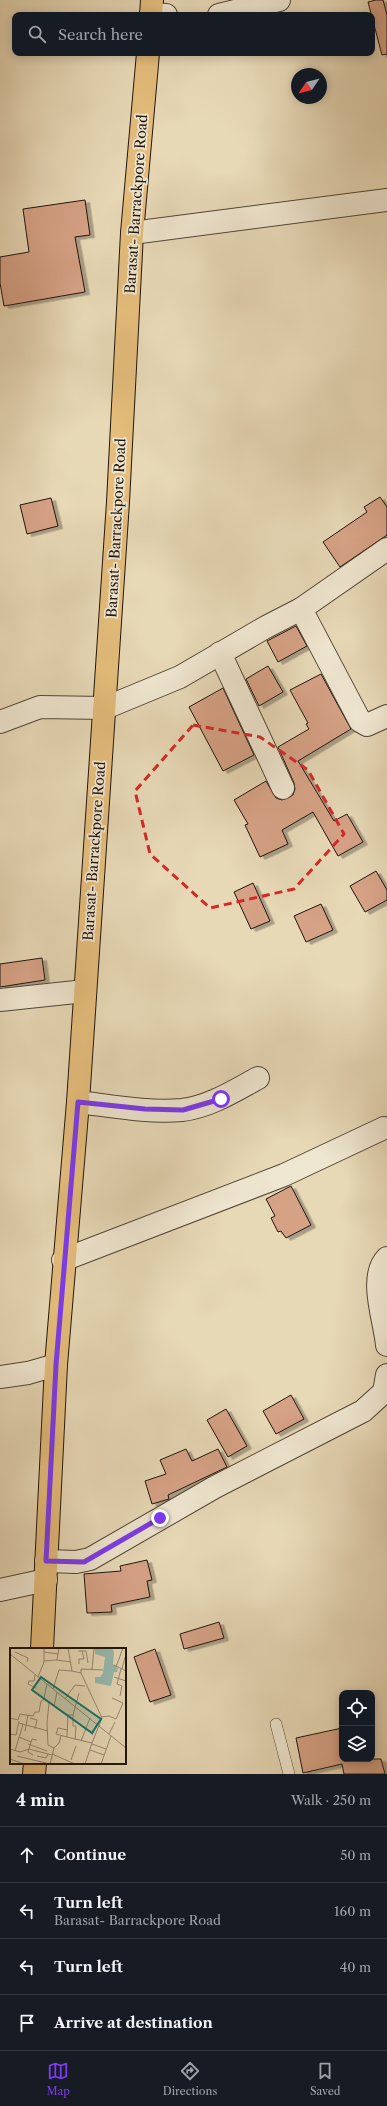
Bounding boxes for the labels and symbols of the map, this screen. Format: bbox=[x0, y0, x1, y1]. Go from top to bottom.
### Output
north arrow bbox=[291, 68, 327, 104]
street label: Barasat- Barrackpore Road bbox=[121, 113, 151, 294]
street label: Barasat- Barrackpore Road bbox=[102, 437, 130, 618]
street label: Barasat- Barrackpore Road bbox=[79, 760, 109, 941]
route start bbox=[212, 1090, 230, 1108]
route end bbox=[151, 1509, 169, 1527]
inset map bbox=[10, 1648, 126, 1764]

